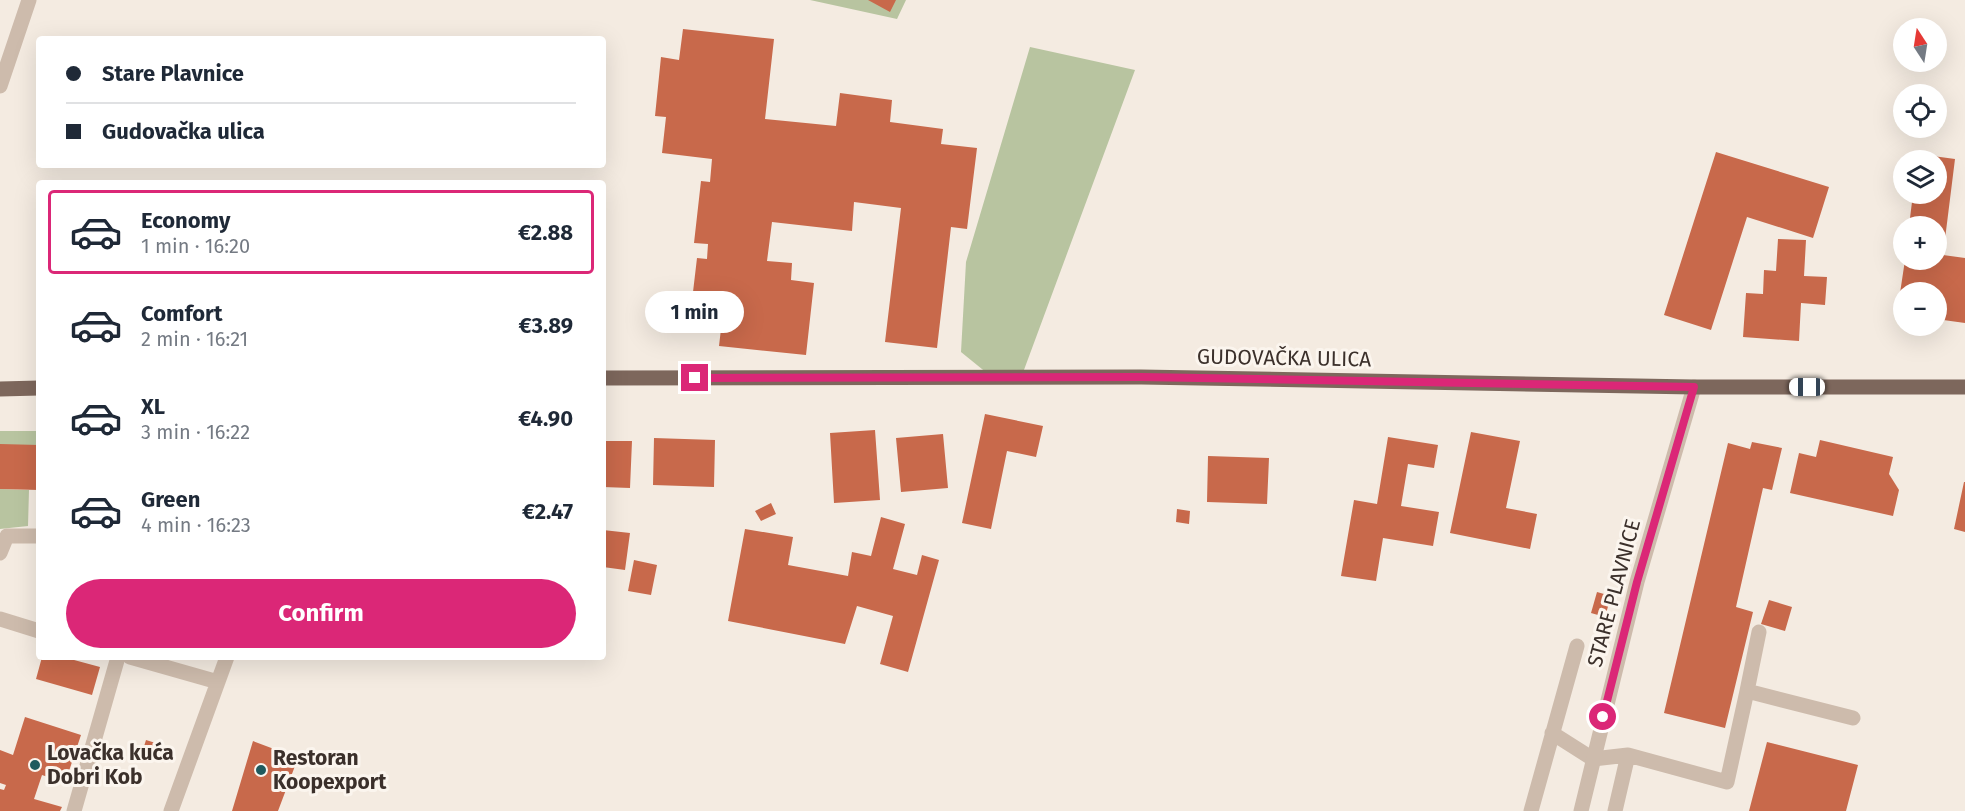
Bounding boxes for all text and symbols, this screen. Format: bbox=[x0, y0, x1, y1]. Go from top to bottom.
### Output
north arrow bbox=[1893, 18, 1947, 72]
map controls bbox=[1893, 18, 1947, 336]
text: Stare Plavnice bbox=[102, 60, 244, 87]
button: locate bbox=[1893, 84, 1947, 138]
text: Gudovačka ulica bbox=[102, 118, 265, 145]
button: layers bbox=[1893, 150, 1947, 204]
icon: car bbox=[69, 205, 123, 259]
text: Economy bbox=[141, 207, 230, 234]
button: + bbox=[1893, 216, 1947, 270]
text: €2.88 bbox=[518, 219, 573, 246]
text: 1 min · 16:20 bbox=[141, 234, 250, 258]
button: − bbox=[1893, 282, 1947, 336]
callout: 1 min bbox=[646, 291, 744, 333]
icon: car bbox=[69, 298, 123, 352]
text: Comfort bbox=[141, 300, 222, 327]
text: 1 min bbox=[670, 300, 719, 324]
text: €3.89 bbox=[519, 312, 573, 339]
text: 2 min · 16:21 bbox=[141, 327, 248, 351]
street label: GUDOVAČKA ULICA bbox=[1197, 343, 1371, 373]
route end bbox=[681, 364, 708, 391]
car bbox=[1789, 378, 1825, 396]
icon: car bbox=[69, 391, 123, 445]
text: XL bbox=[141, 393, 165, 420]
text: €4.90 bbox=[518, 405, 573, 432]
text: 3 min · 16:22 bbox=[141, 420, 250, 444]
icon: car bbox=[69, 484, 123, 538]
text: Green bbox=[141, 486, 200, 513]
text: €2.47 bbox=[522, 498, 573, 525]
text: 4 min · 16:23 bbox=[141, 513, 251, 537]
street label: STARE PLAVNICE bbox=[1582, 516, 1646, 670]
button: Confirm bbox=[66, 579, 576, 648]
route start bbox=[1589, 703, 1616, 730]
place label: Lovačka kuća Dobri Kob bbox=[47, 740, 174, 790]
place label: Restoran Koopexport bbox=[273, 745, 387, 795]
marker: Lovačka kuća Dobri Kob bbox=[28, 758, 42, 772]
marker: Restoran Koopexport bbox=[254, 763, 268, 777]

